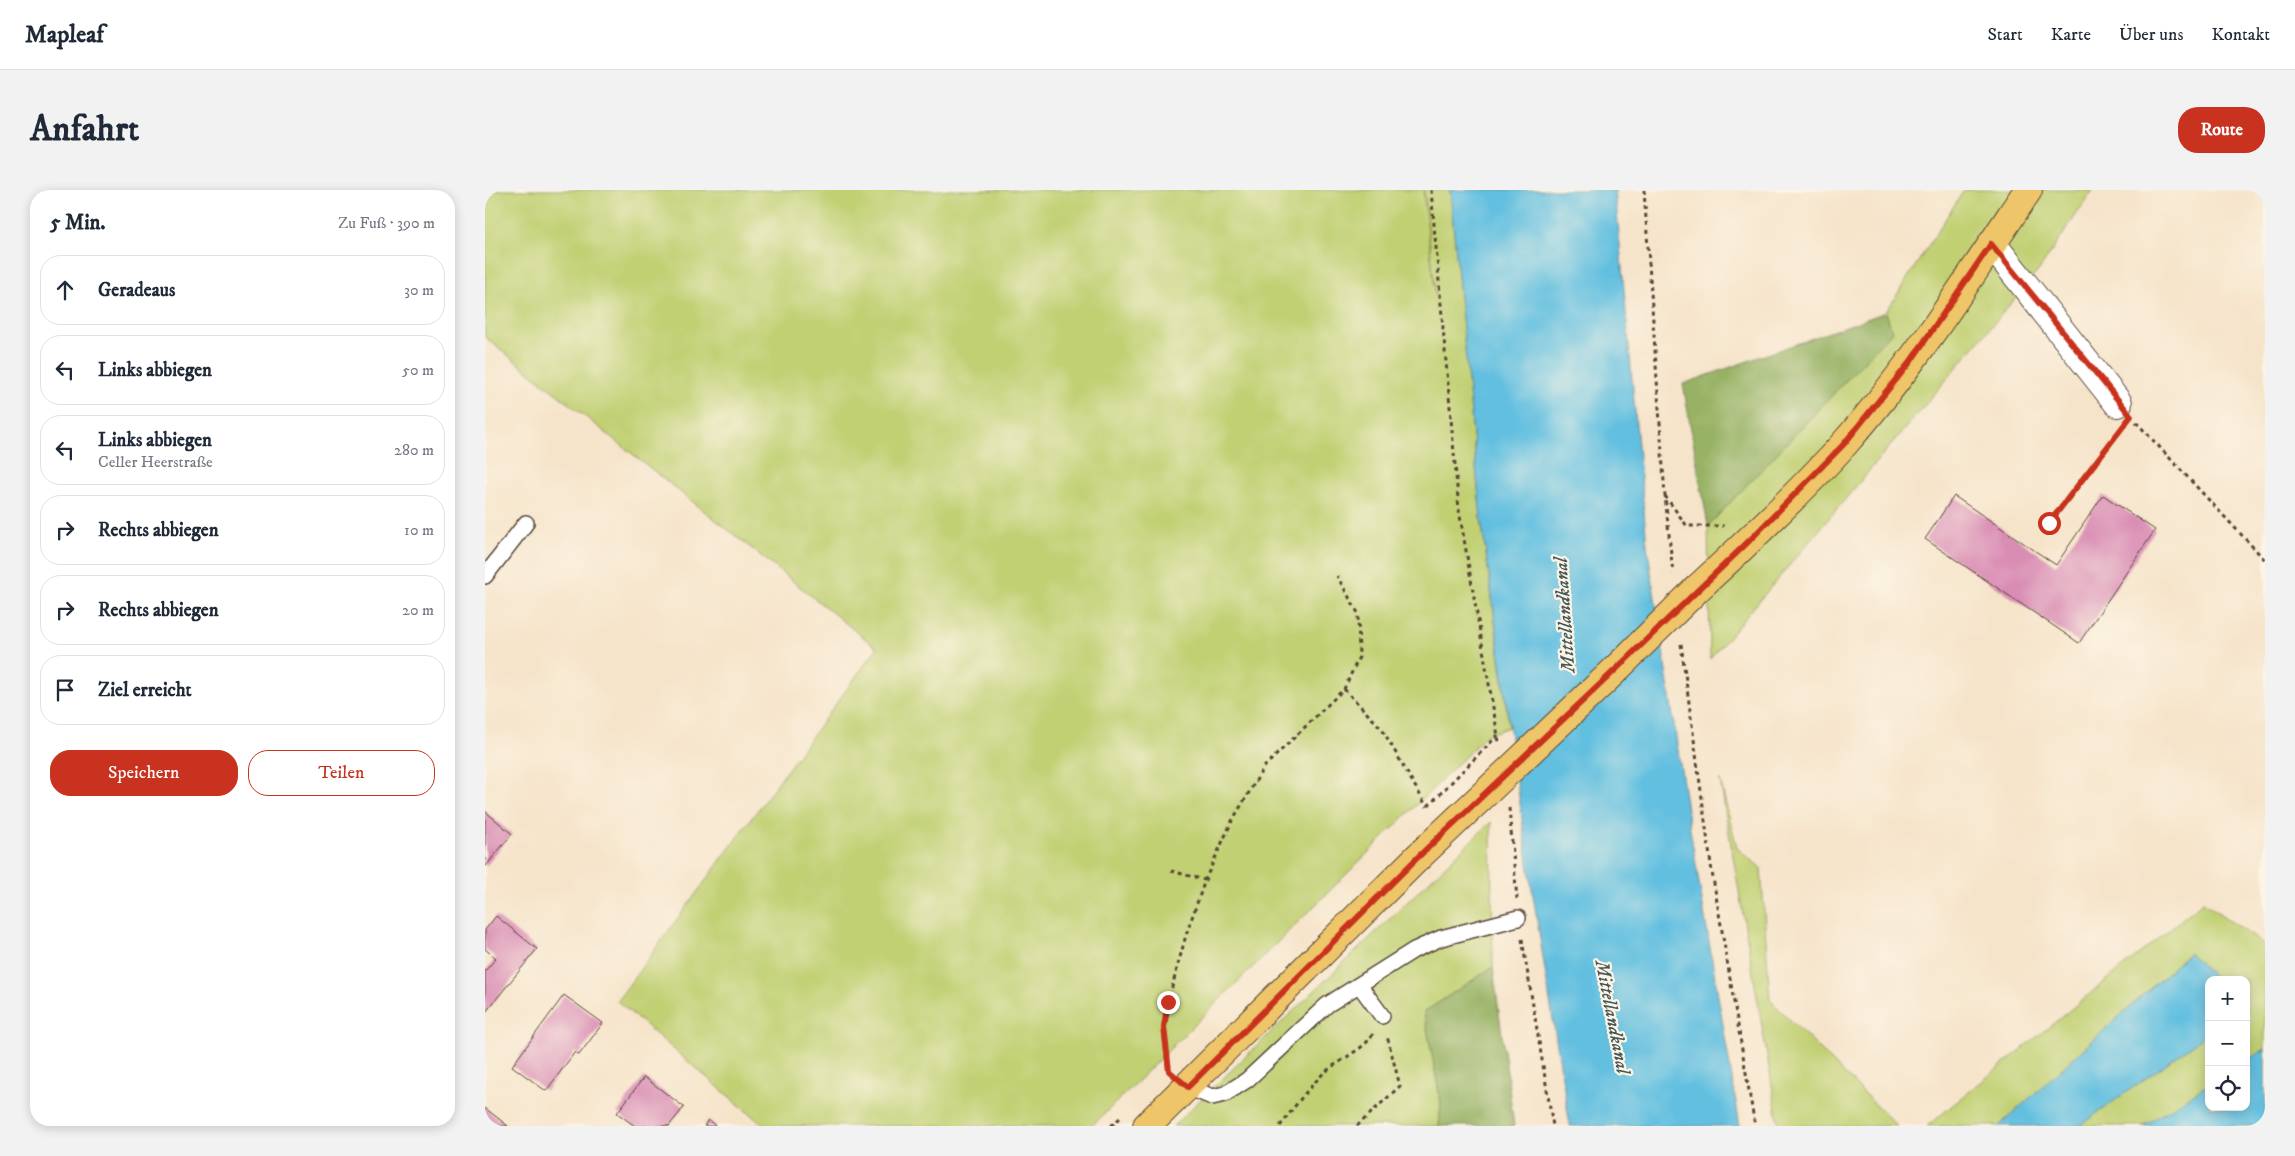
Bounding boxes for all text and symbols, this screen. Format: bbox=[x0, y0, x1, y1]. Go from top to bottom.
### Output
text: Mapleaf bbox=[25, 20, 104, 50]
text: Start bbox=[1987, 24, 2023, 46]
text: Karte bbox=[2051, 24, 2091, 46]
text: Über uns bbox=[2119, 24, 2183, 46]
text: Kontakt bbox=[2211, 24, 2270, 46]
button: Route bbox=[2178, 107, 2265, 153]
text: Anfahrt bbox=[30, 108, 139, 152]
text: 5 Min. bbox=[50, 210, 106, 236]
text: Zu Fuß · 390 m bbox=[338, 213, 435, 233]
icon: ahead bbox=[51, 276, 79, 304]
text: Geradeaus bbox=[98, 279, 175, 302]
text: 30 m bbox=[404, 280, 434, 300]
icon: left bbox=[51, 356, 79, 384]
text: Links abbiegen bbox=[98, 359, 212, 382]
text: 50 m bbox=[402, 360, 434, 380]
text: Links abbiegen bbox=[98, 429, 212, 452]
icon: left bbox=[51, 436, 79, 464]
text: 280 m bbox=[394, 440, 434, 460]
text: Celler Heerstraße bbox=[98, 452, 213, 472]
route start bbox=[2038, 512, 2061, 535]
icon: right bbox=[51, 516, 79, 544]
text: Rechts abbiegen bbox=[98, 519, 219, 542]
text: 10 m bbox=[404, 520, 434, 540]
water label: Mittellandkanal bbox=[1549, 555, 1581, 675]
icon: right bbox=[51, 596, 79, 624]
text: Rechts abbiegen bbox=[98, 599, 219, 622]
text: 20 m bbox=[402, 600, 434, 620]
icon: arrive bbox=[51, 676, 79, 704]
text: Ziel erreicht bbox=[98, 679, 192, 702]
button: Speichern bbox=[50, 750, 238, 796]
button: Teilen bbox=[248, 750, 435, 796]
water label: Mittellandkanal bbox=[1589, 956, 1635, 1078]
map controls bbox=[2205, 976, 2250, 1111]
button: + bbox=[2205, 976, 2250, 1021]
route end bbox=[1157, 991, 1180, 1014]
button: − bbox=[2205, 1021, 2250, 1066]
button: locate bbox=[2205, 1066, 2250, 1111]

